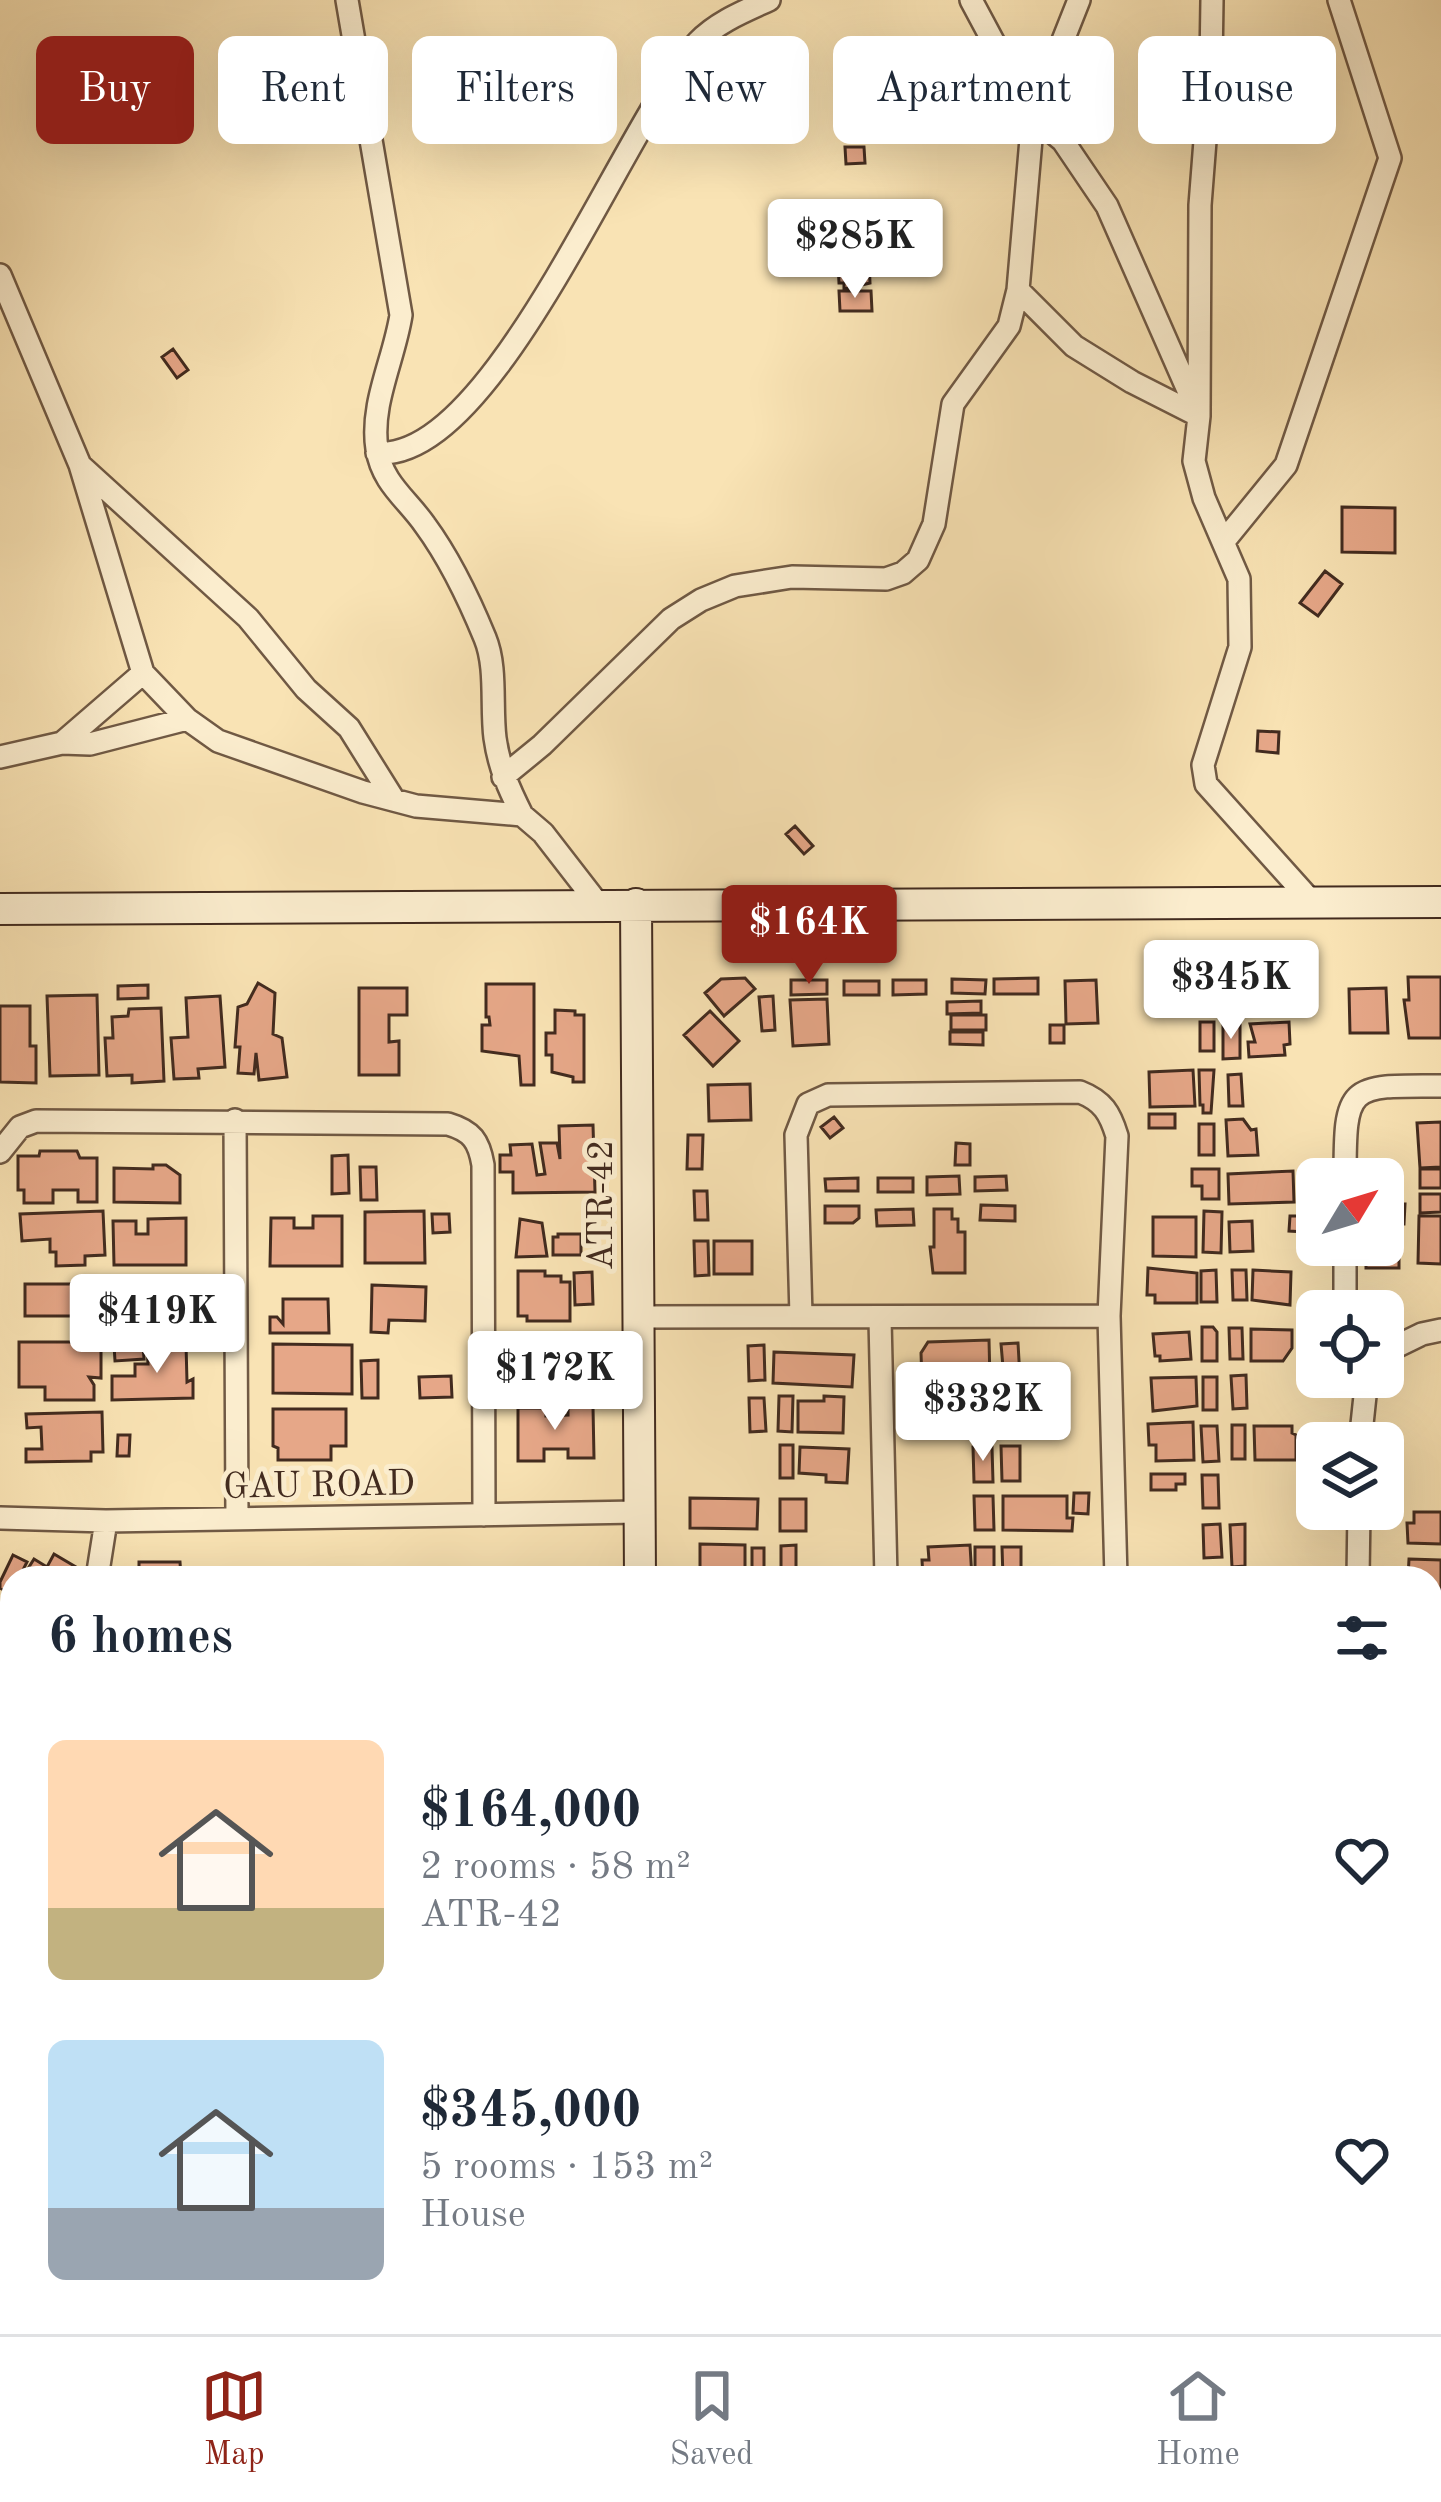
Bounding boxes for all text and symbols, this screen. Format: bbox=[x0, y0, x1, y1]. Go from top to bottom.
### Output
chip: Buy bbox=[36, 36, 194, 144]
chip: Rent bbox=[218, 36, 388, 144]
chip: Filters bbox=[412, 36, 617, 144]
chip: New bbox=[641, 36, 809, 144]
chip: Apartment bbox=[833, 36, 1114, 144]
chip: House bbox=[1138, 36, 1336, 144]
pin: $285K bbox=[771, 199, 939, 301]
text: $285K bbox=[795, 218, 915, 257]
pin: $164K bbox=[725, 885, 893, 987]
text: $164K bbox=[749, 904, 869, 943]
pin: $345K bbox=[1147, 940, 1315, 1042]
text: $345K bbox=[1171, 959, 1291, 998]
street label: ATR-42 bbox=[585, 1140, 621, 1270]
north arrow bbox=[1296, 1158, 1404, 1266]
map controls bbox=[1296, 1158, 1404, 1530]
pin: $419K bbox=[73, 1274, 241, 1376]
button: locate bbox=[1296, 1290, 1404, 1398]
text: $419K bbox=[97, 1293, 217, 1332]
pin: $172K bbox=[471, 1331, 639, 1433]
text: $172K bbox=[495, 1350, 615, 1389]
pin: $332K bbox=[899, 1362, 1067, 1464]
text: $332K bbox=[923, 1381, 1043, 1420]
button: layers bbox=[1296, 1422, 1404, 1530]
street label: GAU ROAD bbox=[223, 1467, 415, 1507]
icon: filters bbox=[1329, 1605, 1395, 1671]
text: 6 homes bbox=[48, 1613, 233, 1664]
text: $164,000 bbox=[420, 1787, 641, 1838]
icon: home bbox=[144, 1788, 288, 1932]
icon: heart bbox=[1329, 1827, 1395, 1893]
text: 2 rooms · 58 m² bbox=[420, 1848, 691, 1887]
text: ATR-42 bbox=[420, 1896, 562, 1935]
text: $345,000 bbox=[420, 2087, 641, 2138]
icon: home bbox=[144, 2088, 288, 2232]
icon: heart bbox=[1329, 2127, 1395, 2193]
text: 5 rooms · 153 m² bbox=[420, 2148, 713, 2187]
text: House bbox=[420, 2196, 526, 2235]
tab: Map bbox=[201, 2363, 267, 2476]
tab: Saved bbox=[670, 2363, 754, 2476]
tab: Home bbox=[1156, 2363, 1240, 2476]

